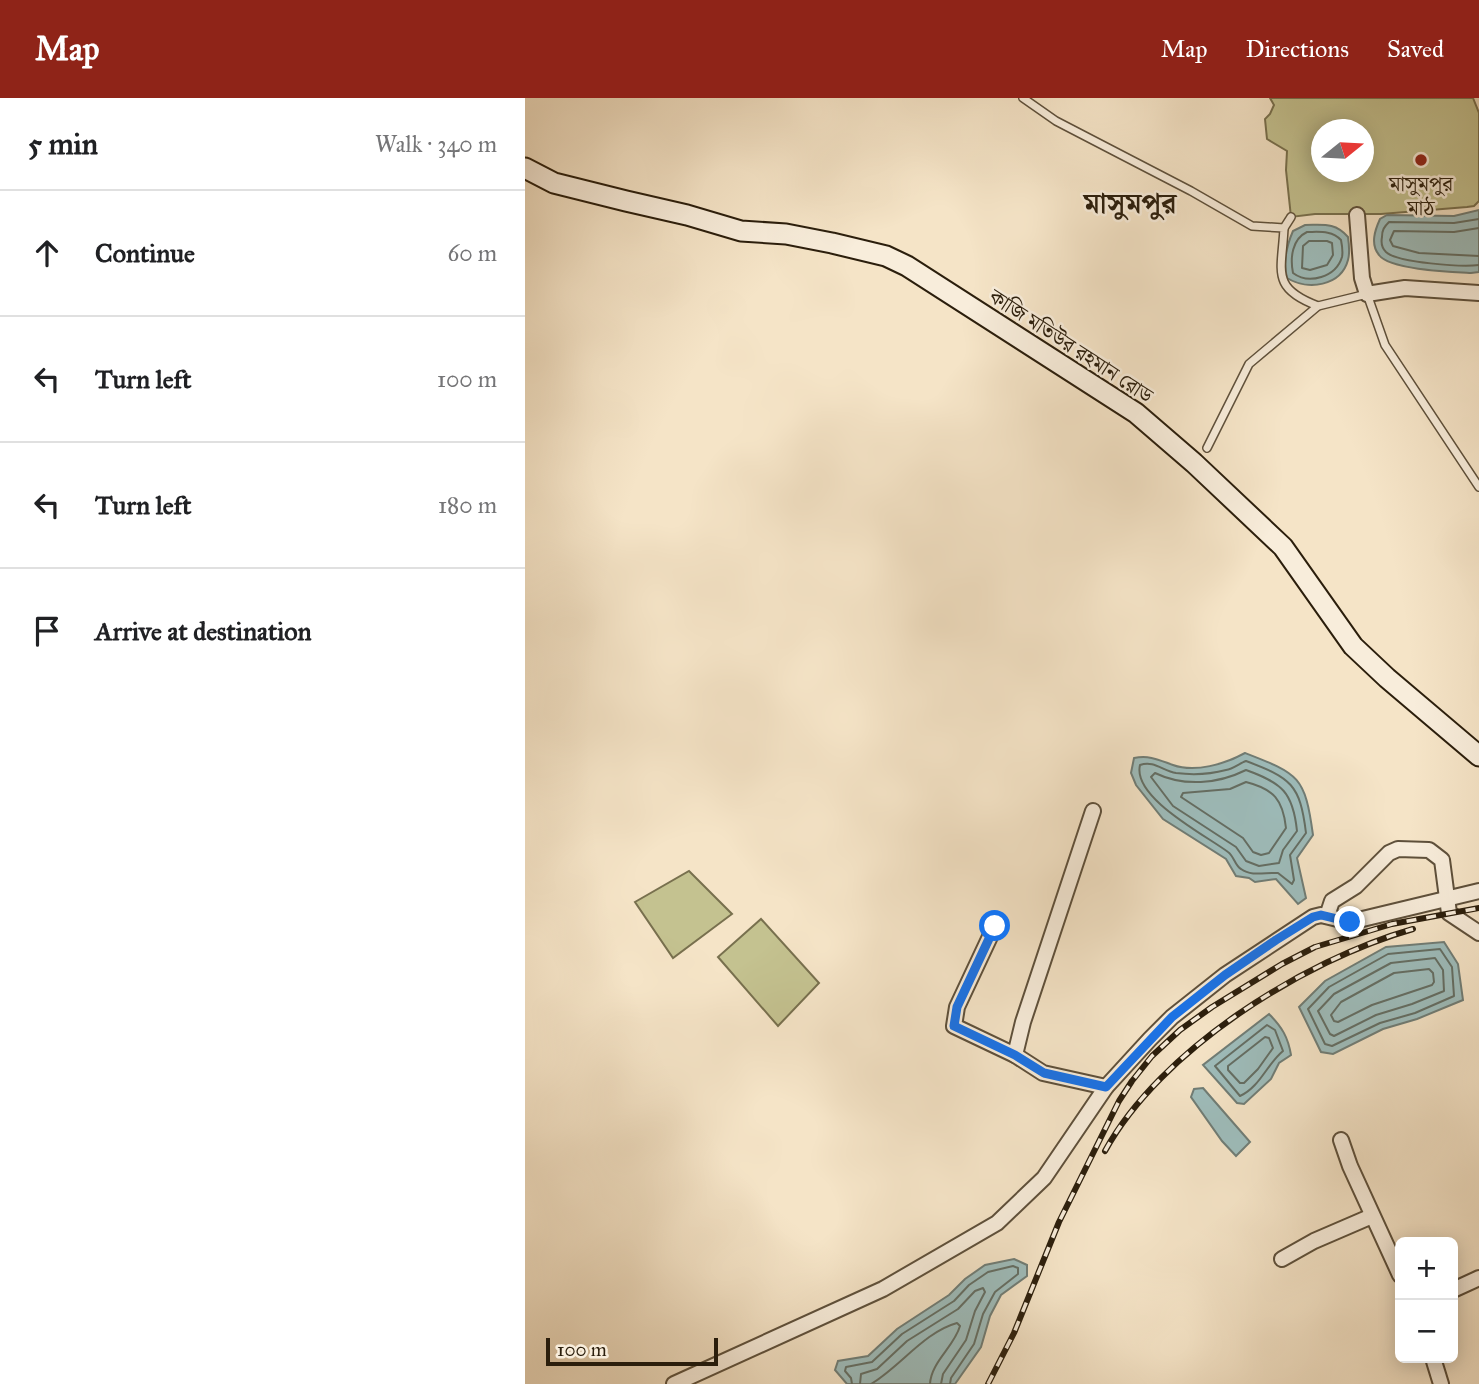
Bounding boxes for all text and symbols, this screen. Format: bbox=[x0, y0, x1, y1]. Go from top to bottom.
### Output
text: Map bbox=[35, 29, 99, 69]
text: Map bbox=[1161, 34, 1208, 64]
text: Directions bbox=[1246, 34, 1349, 64]
text: Saved bbox=[1387, 34, 1444, 64]
north arrow bbox=[1311, 119, 1374, 182]
text: 5 min bbox=[28, 126, 98, 162]
text: Walk · 340 m bbox=[375, 130, 497, 158]
marker: মাসুমপুর মাঠ bbox=[1413, 152, 1429, 168]
place label: মাসুমপুর মাঠ bbox=[1388, 171, 1454, 221]
district label: মাসুমপুর bbox=[1083, 186, 1178, 221]
icon: ahead bbox=[28, 234, 66, 272]
text: Continue bbox=[95, 237, 195, 269]
text: 60 m bbox=[448, 239, 497, 267]
street label: কাজি মতিউর রহমান রোড bbox=[983, 283, 1159, 409]
icon: left bbox=[28, 360, 66, 398]
text: Turn left bbox=[95, 363, 191, 395]
text: 100 m bbox=[437, 365, 497, 393]
icon: left bbox=[28, 486, 66, 524]
text: Turn left bbox=[95, 489, 191, 521]
text: 180 m bbox=[438, 491, 497, 519]
icon: arrive bbox=[28, 612, 66, 650]
text: Arrive at destination bbox=[95, 615, 312, 647]
route end bbox=[1334, 906, 1365, 937]
route start bbox=[979, 910, 1010, 941]
map controls bbox=[1395, 1237, 1458, 1363]
button: + bbox=[1395, 1237, 1458, 1300]
button: − bbox=[1395, 1300, 1458, 1363]
scale bar bbox=[546, 1335, 717, 1367]
text: 100 m bbox=[557, 1338, 607, 1361]

